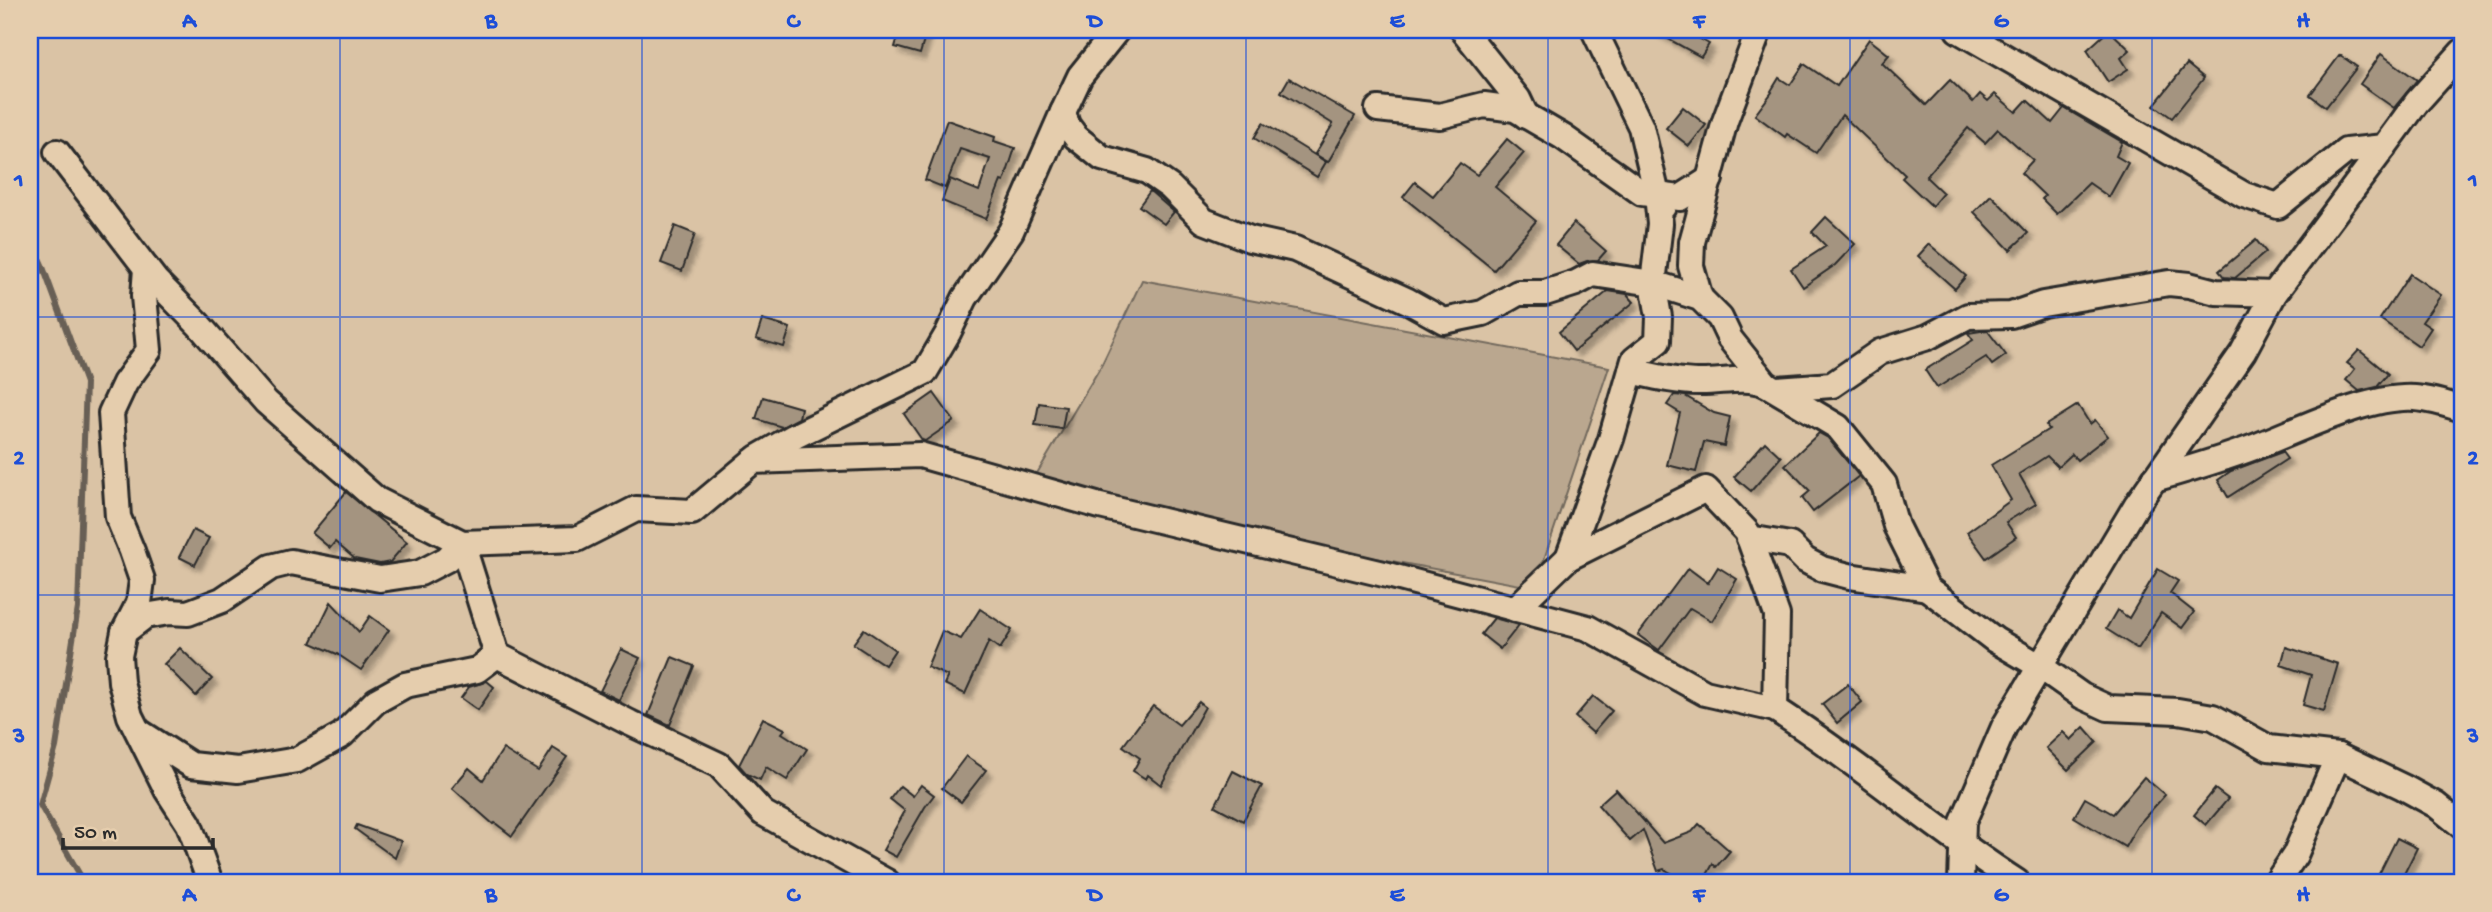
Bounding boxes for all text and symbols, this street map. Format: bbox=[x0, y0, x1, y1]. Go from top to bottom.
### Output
text: A bbox=[181, 9, 197, 36]
text: B bbox=[484, 9, 498, 36]
text: C bbox=[787, 9, 802, 36]
text: D bbox=[1086, 9, 1104, 36]
text: E bbox=[1390, 9, 1406, 36]
text: F bbox=[1692, 9, 1707, 36]
text: G bbox=[1994, 9, 2010, 36]
text: H bbox=[2296, 9, 2310, 36]
text: 1 bbox=[13, 168, 24, 195]
text: 1 bbox=[2467, 168, 2478, 195]
text: 2 bbox=[13, 446, 25, 473]
text: 2 bbox=[2467, 446, 2479, 473]
text: 3 bbox=[12, 724, 25, 751]
text: 3 bbox=[2466, 724, 2479, 751]
scale bar bbox=[63, 807, 214, 851]
text: 50 m bbox=[74, 822, 117, 847]
text: A bbox=[181, 883, 197, 910]
text: B bbox=[484, 883, 498, 910]
text: C bbox=[787, 883, 802, 910]
text: D bbox=[1086, 883, 1104, 910]
text: E bbox=[1390, 883, 1406, 910]
text: F bbox=[1692, 883, 1707, 910]
text: G bbox=[1994, 883, 2010, 910]
text: H bbox=[2296, 883, 2310, 910]

